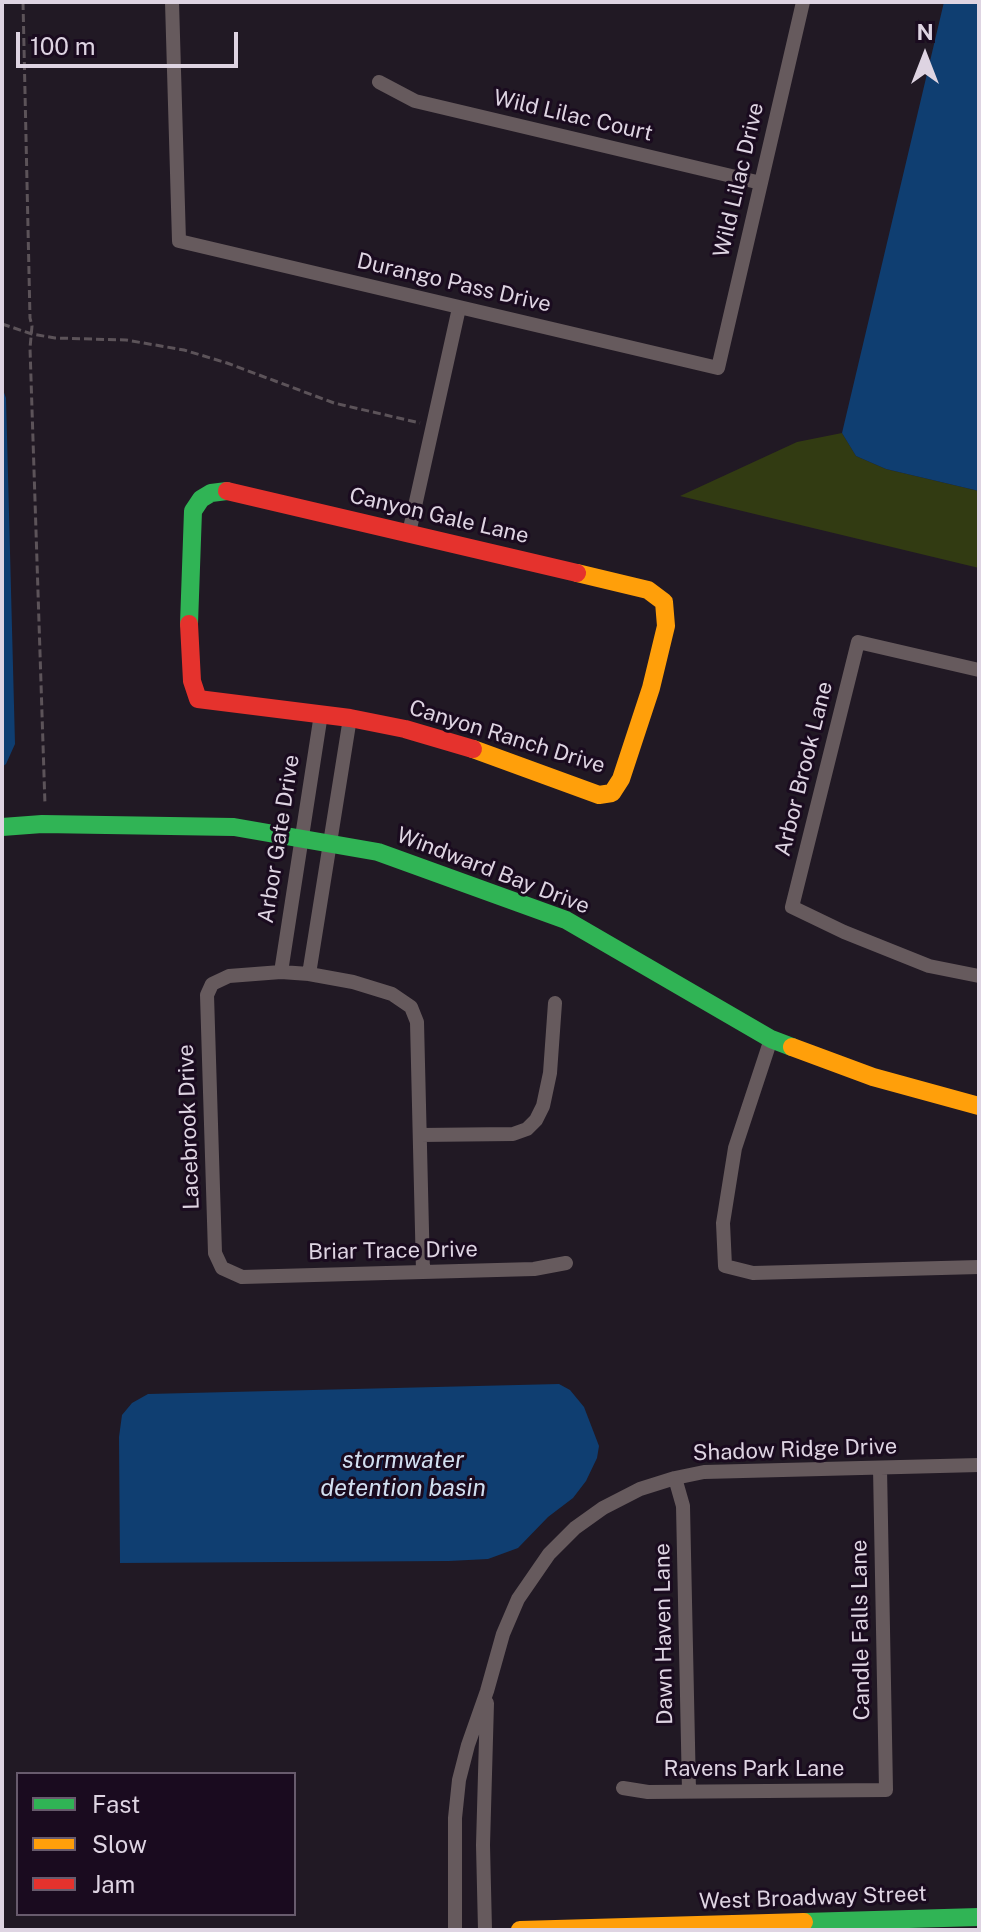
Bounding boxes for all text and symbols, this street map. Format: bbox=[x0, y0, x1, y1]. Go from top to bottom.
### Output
scale bar bbox=[20, 16, 242, 66]
north arrow bbox=[885, 16, 965, 96]
text: N bbox=[916, 19, 934, 45]
text: 100 m bbox=[30, 32, 96, 60]
street label: Wild Lilac Court bbox=[491, 85, 655, 147]
street label: Wild Lilac Drive bbox=[708, 100, 770, 260]
street label: Durango Pass Drive bbox=[354, 248, 554, 318]
street label: Canyon Gale Lane bbox=[347, 483, 531, 549]
street label: Arbor Brook Lane bbox=[770, 679, 838, 859]
street label: Canyon Ranch Drive bbox=[406, 695, 608, 779]
street label: Arbor Gate Drive bbox=[253, 753, 305, 925]
street label: Windward Bay Drive bbox=[393, 822, 593, 920]
street label: Lacebrook Drive bbox=[173, 1044, 205, 1210]
street label: Briar Trace Drive bbox=[308, 1236, 478, 1266]
street label: Shadow Ridge Drive bbox=[692, 1433, 898, 1467]
water label: stormwater detention basin bbox=[320, 1447, 486, 1503]
street label: Candle Falls Lane bbox=[846, 1539, 876, 1721]
street label: Dawn Haven Lane bbox=[649, 1543, 679, 1725]
street label: Ravens Park Lane bbox=[664, 1756, 844, 1782]
legend bbox=[16, 1772, 296, 1916]
text: Fast bbox=[92, 1790, 140, 1818]
text: Slow bbox=[92, 1830, 147, 1858]
text: Jam bbox=[92, 1870, 135, 1898]
street label: West Broadway Street bbox=[699, 1881, 927, 1915]

